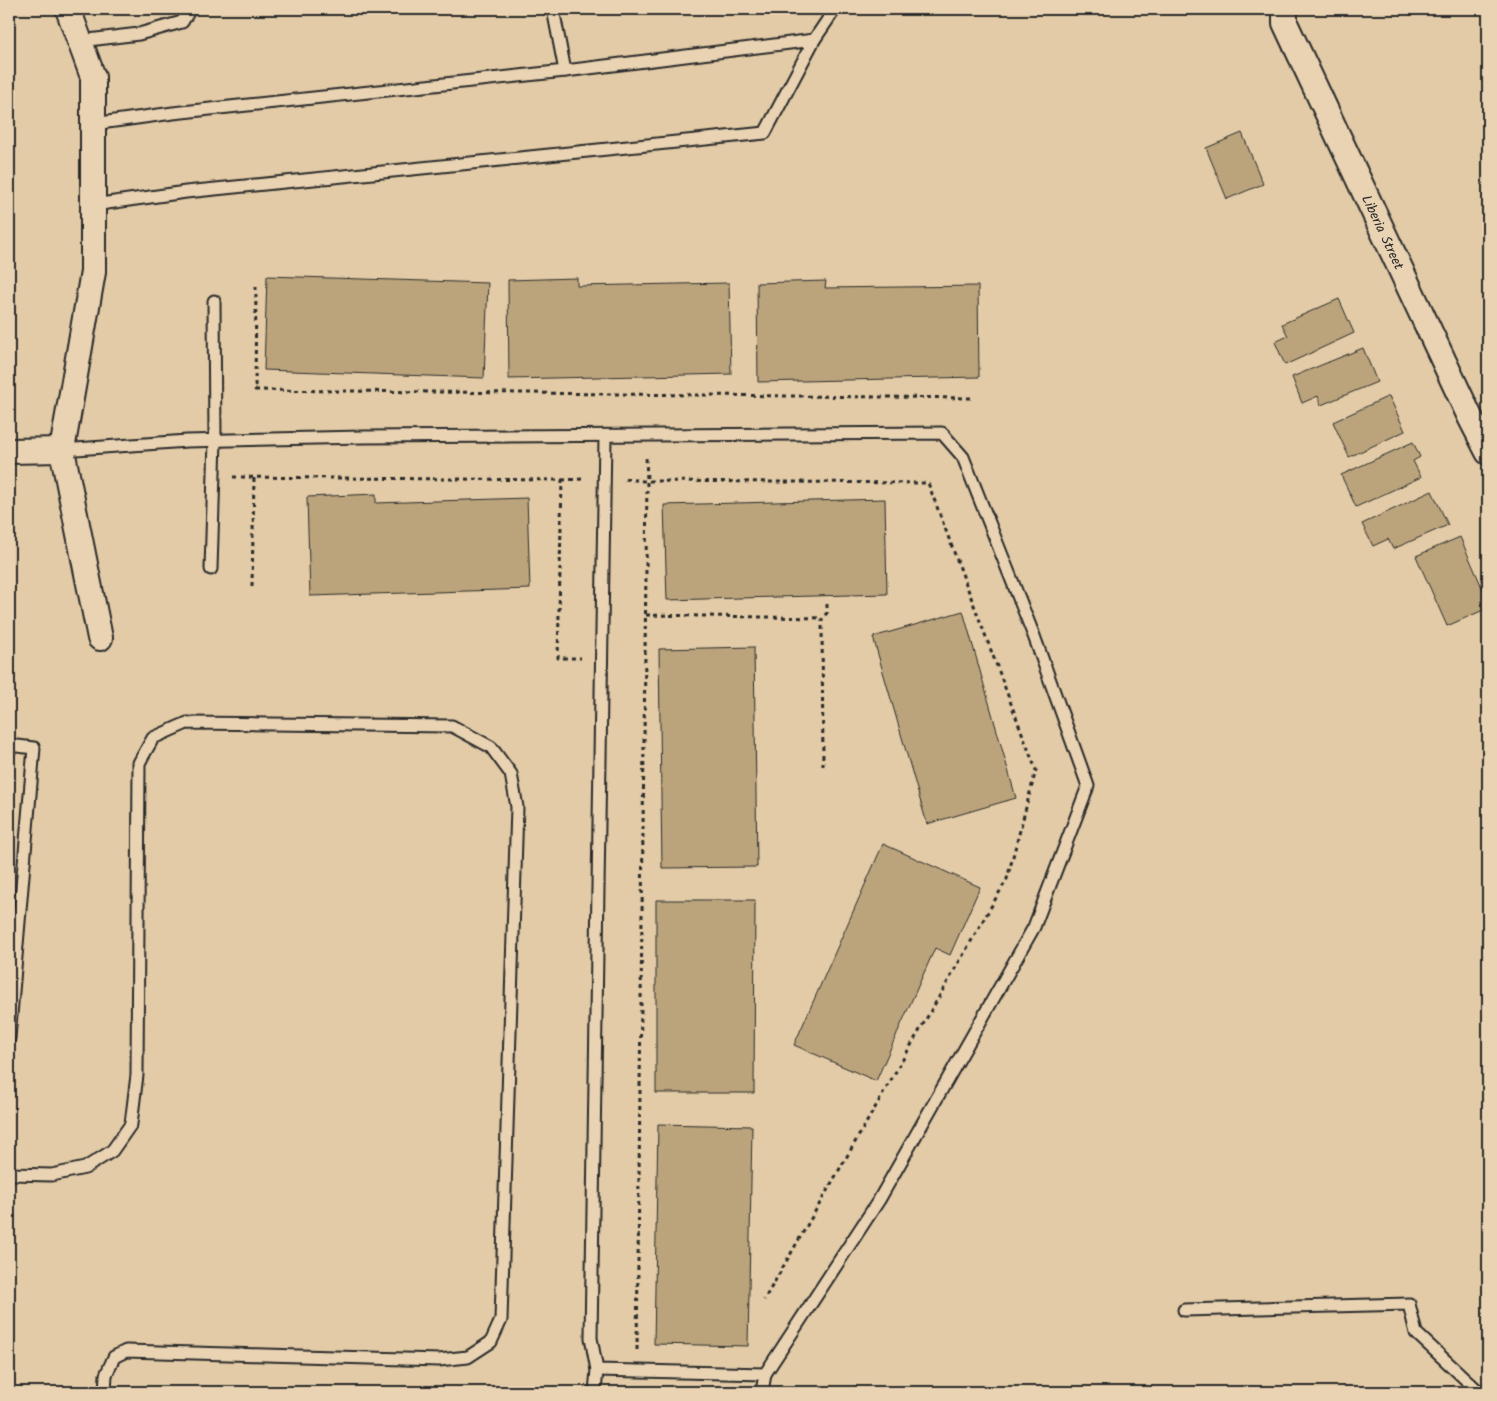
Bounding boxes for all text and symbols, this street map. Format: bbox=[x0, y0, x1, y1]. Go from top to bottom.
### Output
street label: Liberia Street bbox=[1355, 191, 1410, 274]

